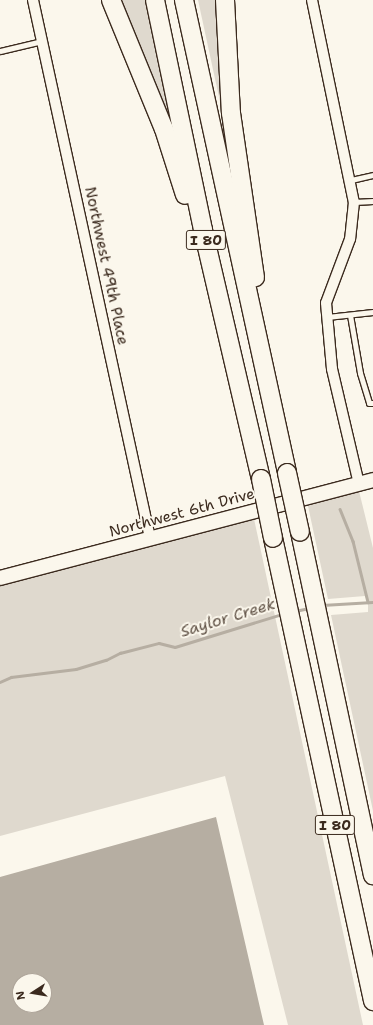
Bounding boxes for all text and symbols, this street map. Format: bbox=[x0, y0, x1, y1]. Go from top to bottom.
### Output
street label: Northwest 49th Place bbox=[80, 185, 132, 347]
road number: I 80 bbox=[185, 228, 227, 252]
street label: Northwest 6th Drive bbox=[107, 485, 257, 541]
water label: Saylor Creek bbox=[178, 594, 278, 642]
road number: I 80 bbox=[314, 813, 356, 837]
north arrow bbox=[12, 973, 52, 1013]
text: N bbox=[13, 990, 29, 1001]

